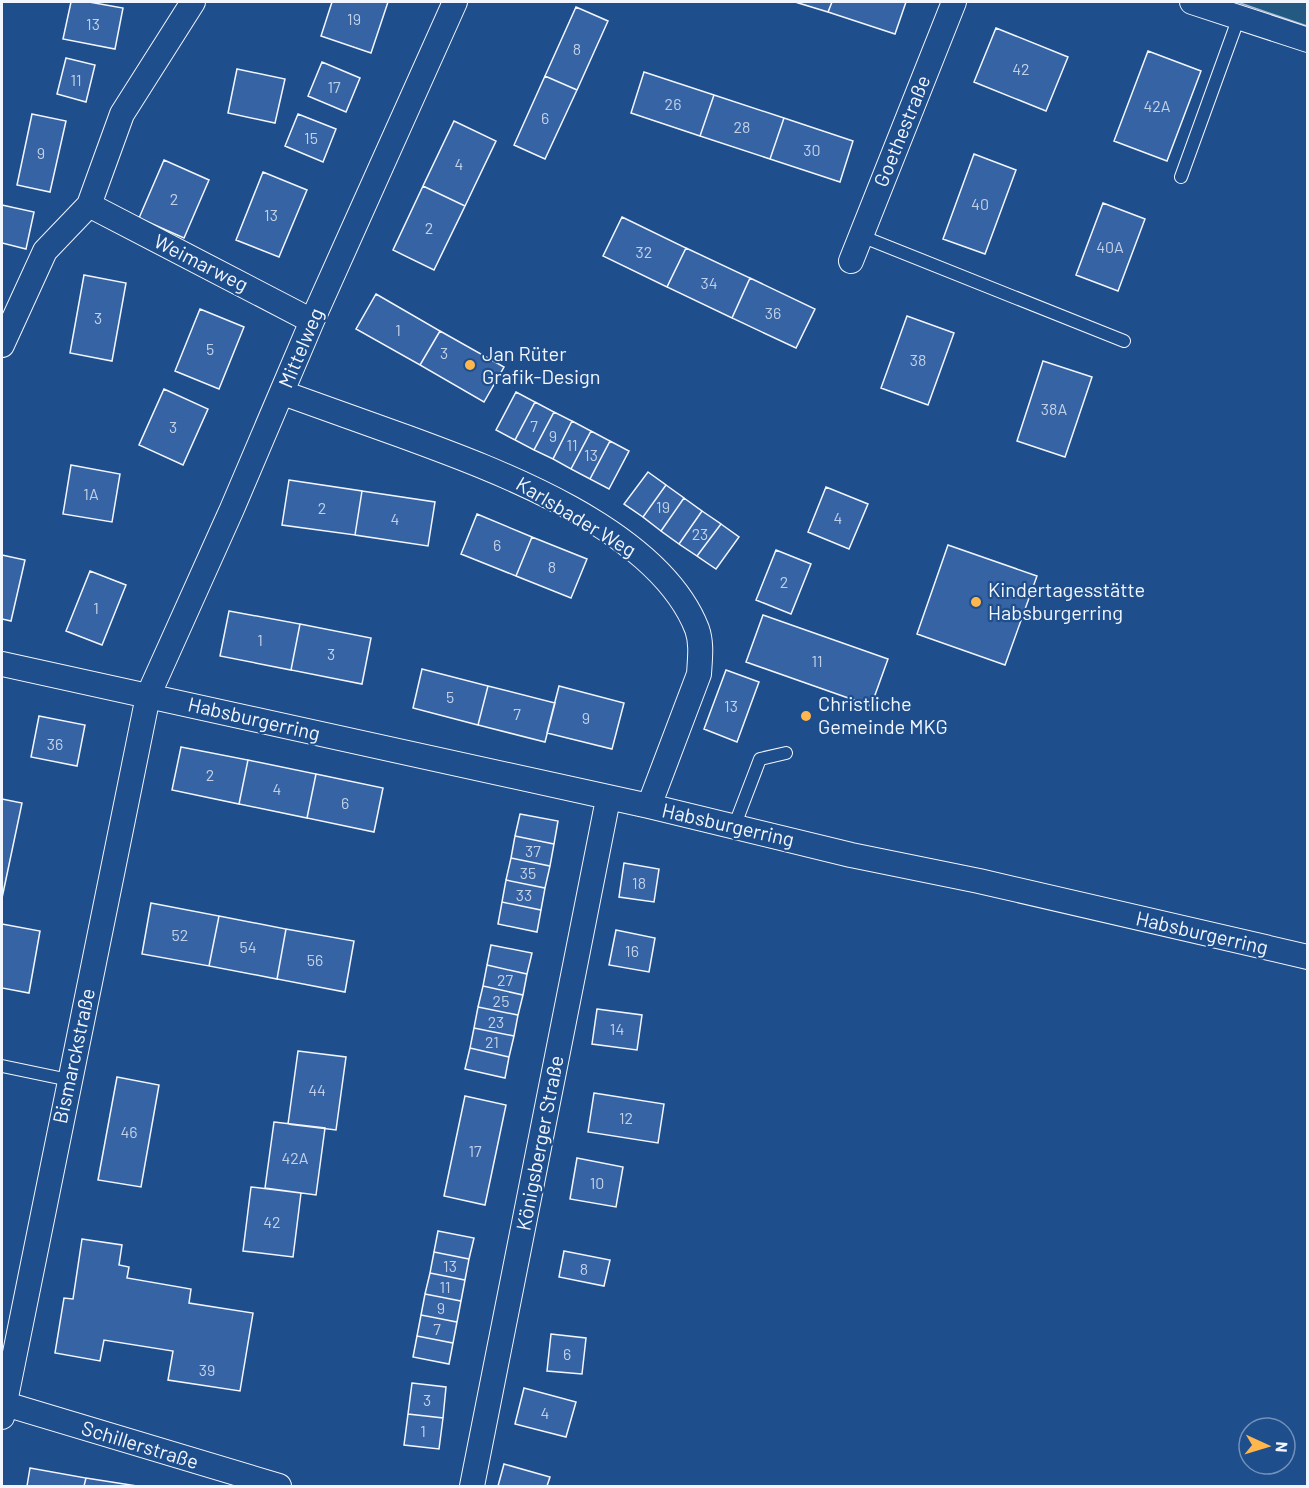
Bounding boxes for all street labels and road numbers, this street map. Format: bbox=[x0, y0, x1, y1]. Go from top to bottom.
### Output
street label: Goethestraße bbox=[868, 71, 934, 190]
street label: Weimarweg bbox=[150, 228, 253, 296]
street label: Mittelweg bbox=[273, 304, 328, 391]
street label: Karlsbader Weg bbox=[512, 471, 641, 561]
street label: Habsburgerring bbox=[186, 691, 323, 745]
street label: Habsburgerring bbox=[660, 797, 797, 851]
street label: Habsburgerring bbox=[1134, 905, 1271, 959]
street label: Bismarckstraße bbox=[47, 986, 99, 1126]
street label: Königsberger Straße bbox=[510, 1053, 568, 1232]
street label: Schillerstraße bbox=[79, 1415, 202, 1473]

